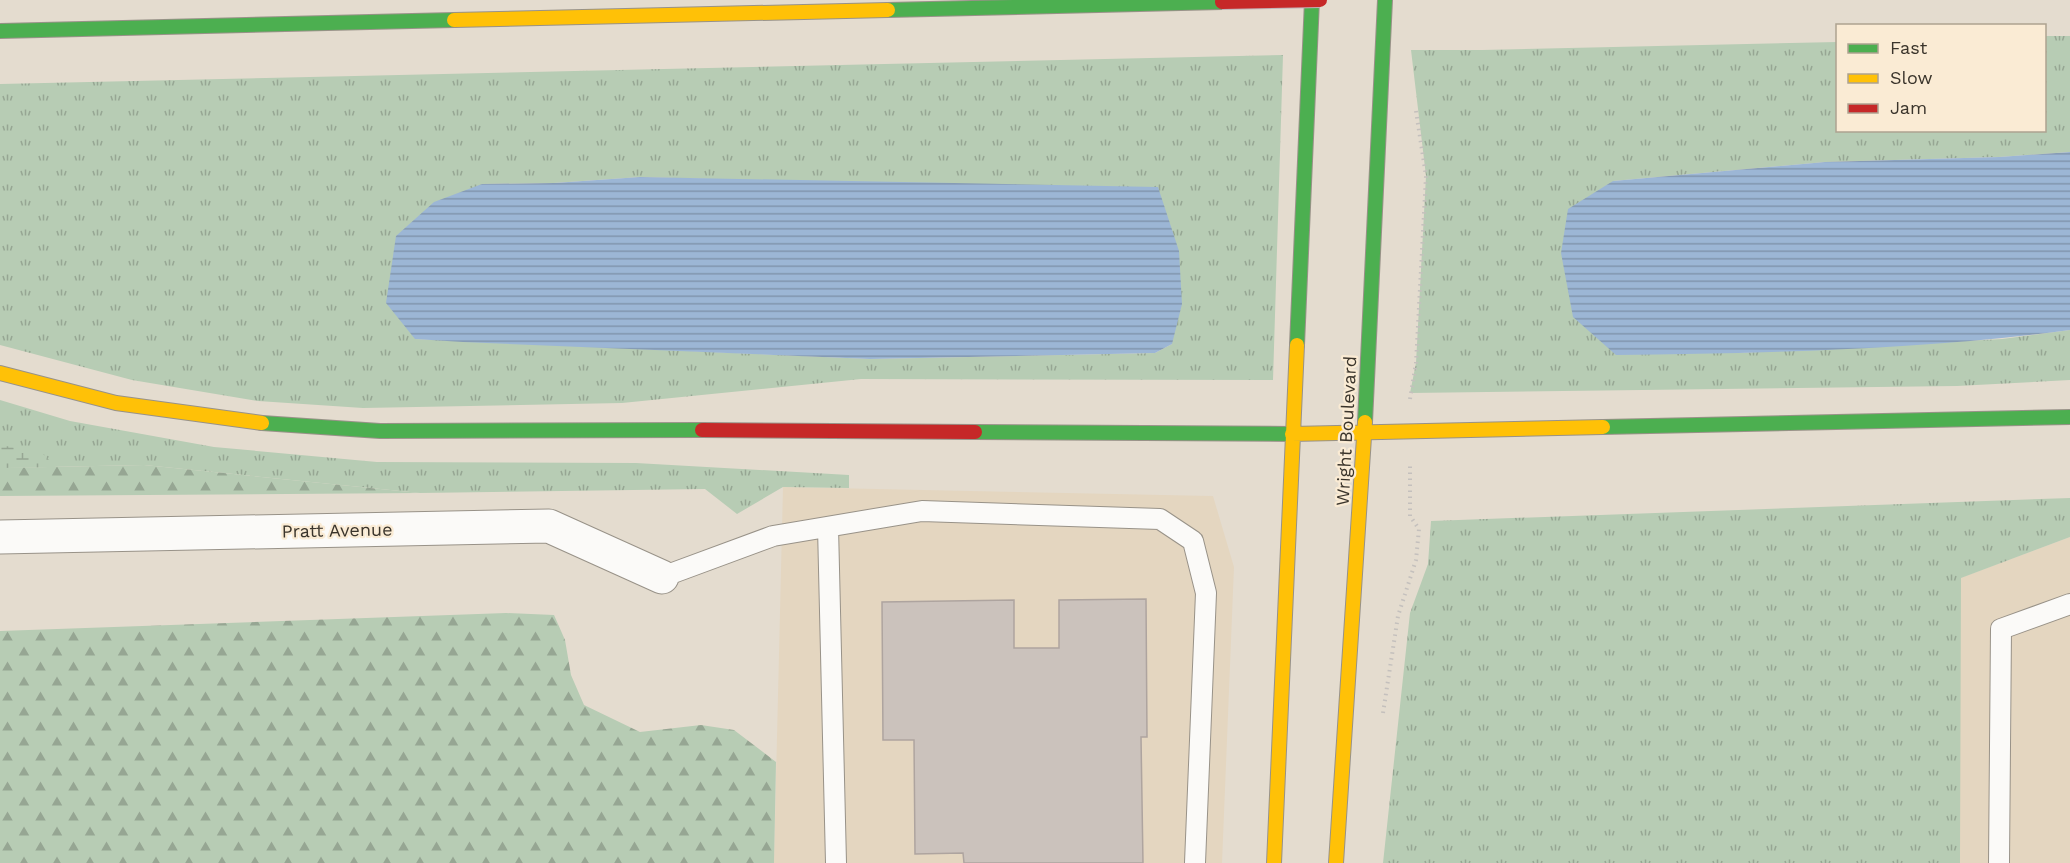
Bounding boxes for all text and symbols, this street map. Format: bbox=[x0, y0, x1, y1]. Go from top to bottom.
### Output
legend bbox=[1836, 24, 2046, 132]
text: Fast bbox=[1890, 37, 1928, 58]
text: Slow bbox=[1890, 67, 1933, 88]
text: Jam bbox=[1890, 97, 1927, 118]
street label: Wright Boulevard bbox=[1332, 355, 1360, 507]
street label: Pratt Avenue bbox=[281, 519, 393, 541]

